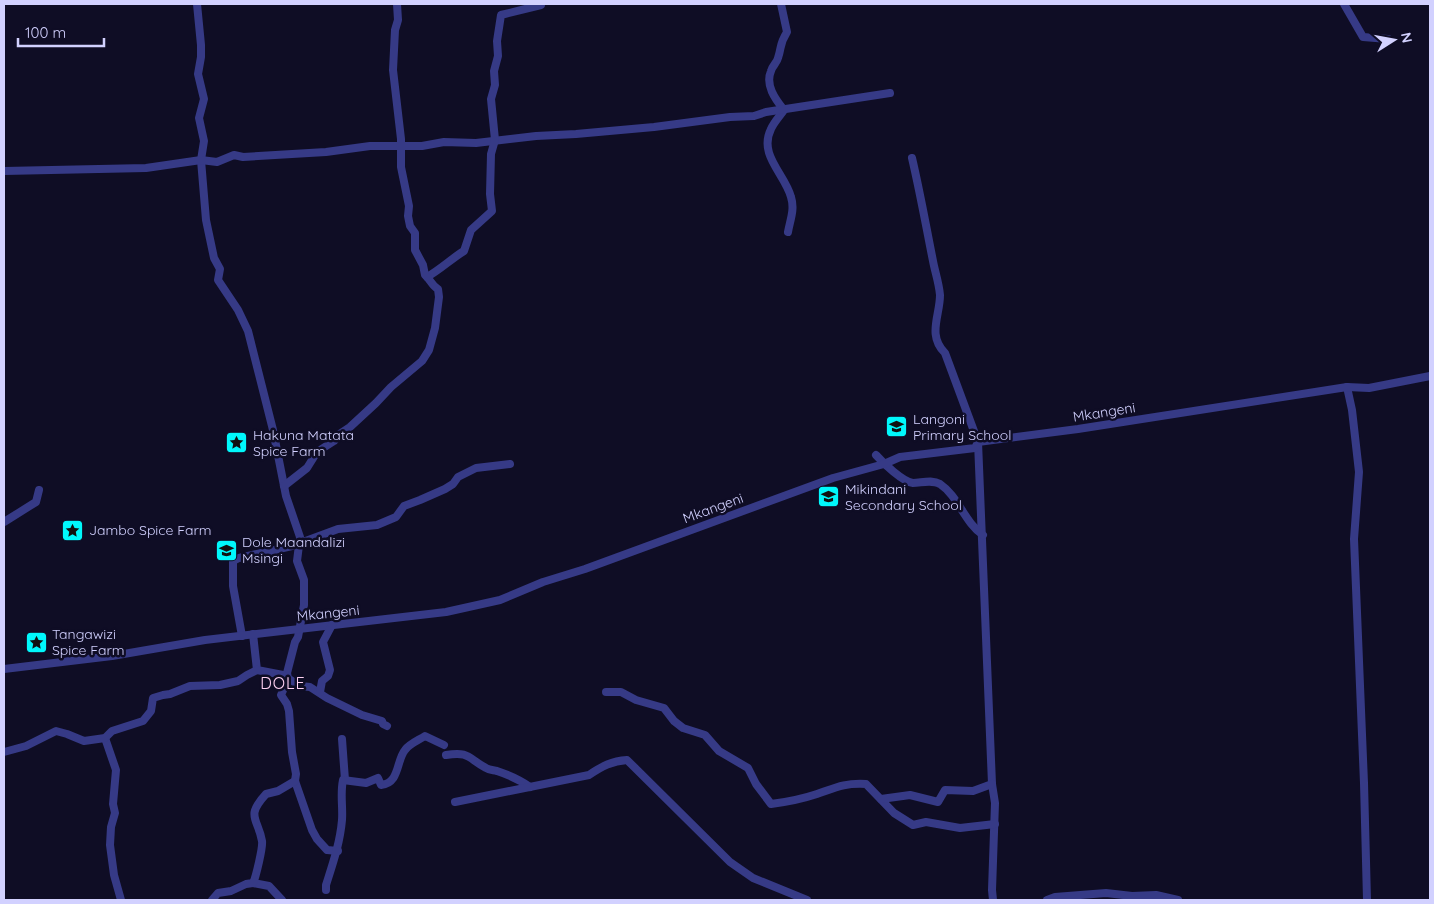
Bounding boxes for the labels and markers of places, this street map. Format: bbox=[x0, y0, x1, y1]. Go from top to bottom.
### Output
place label: Langoni Primary School bbox=[913, 410, 1011, 444]
school or university icon: Langoni Primary School bbox=[885, 415, 909, 439]
place label: Hakuna Matata Spice Farm bbox=[253, 426, 354, 460]
place icon: Hakuna Matata Spice Farm bbox=[225, 431, 249, 455]
place label: Mikindani Secondary School bbox=[845, 480, 962, 514]
school or university icon: Mikindani Secondary School bbox=[817, 485, 841, 509]
place icon: Jambo Spice Farm bbox=[61, 518, 85, 542]
place label: Jambo Spice Farm bbox=[89, 521, 212, 539]
place label: Dole Maandalizi Msingi bbox=[242, 533, 345, 567]
school or university icon: Dole Maandalizi Msingi bbox=[214, 538, 238, 562]
place label: Tangawizi Spice Farm bbox=[52, 625, 125, 659]
place icon: Tangawizi Spice Farm bbox=[24, 630, 48, 654]

